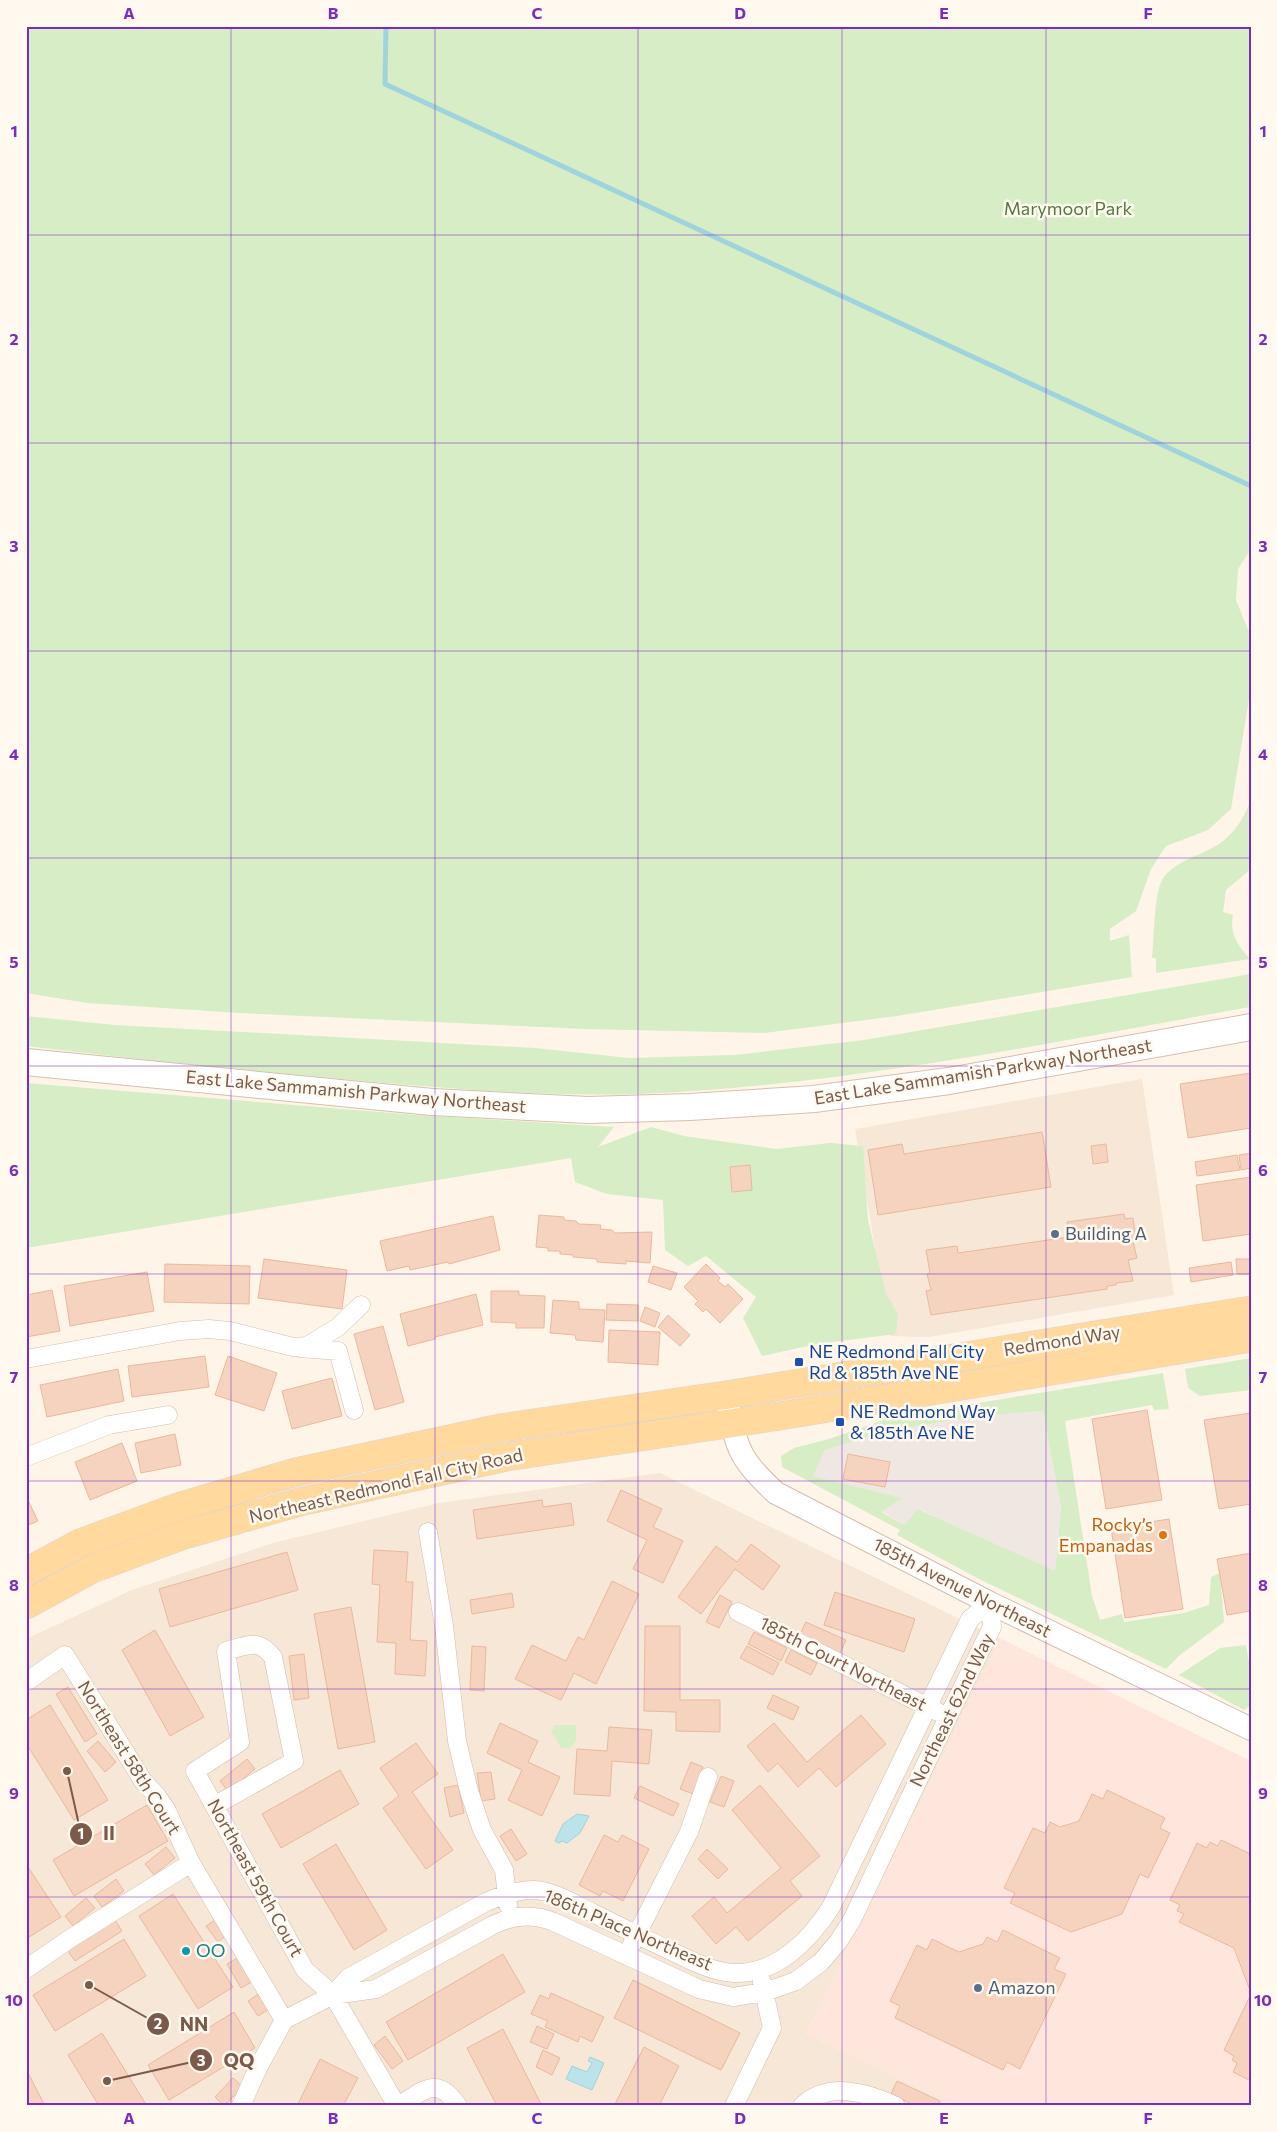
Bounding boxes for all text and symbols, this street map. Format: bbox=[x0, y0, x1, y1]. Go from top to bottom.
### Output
text: A bbox=[123, 3, 135, 22]
text: B bbox=[328, 3, 339, 22]
text: C bbox=[532, 3, 543, 22]
text: D bbox=[734, 3, 746, 22]
text: E bbox=[939, 3, 949, 22]
text: F bbox=[1143, 3, 1153, 22]
text: 1 bbox=[10, 121, 18, 140]
text: 1 bbox=[1259, 121, 1267, 140]
park label: Marymoor Park bbox=[1004, 197, 1132, 219]
text: 2 bbox=[9, 329, 19, 348]
text: 2 bbox=[1258, 329, 1268, 348]
text: 3 bbox=[9, 536, 19, 555]
text: 3 bbox=[1258, 536, 1268, 555]
text: 4 bbox=[9, 744, 19, 763]
text: 4 bbox=[1258, 744, 1268, 763]
text: 5 bbox=[9, 952, 19, 971]
text: 5 bbox=[1258, 952, 1268, 971]
street label: East Lake Sammamish Parkway Northeast bbox=[812, 1033, 1153, 1109]
street label: East Lake Sammamish Parkway Northeast bbox=[185, 1065, 527, 1117]
text: 6 bbox=[9, 1160, 19, 1179]
text: 6 bbox=[1258, 1160, 1268, 1179]
place label: Building A bbox=[1065, 1222, 1147, 1244]
marker: Building A bbox=[1049, 1228, 1061, 1240]
street label: Redmond Way bbox=[1002, 1320, 1122, 1360]
place label: NE Redmond Fall City Rd & 185th Ave NE bbox=[809, 1340, 984, 1383]
marker: NE Redmond Fall City Rd & 185th Ave NE bbox=[793, 1356, 805, 1368]
text: 7 bbox=[10, 1367, 19, 1386]
text: 7 bbox=[1259, 1367, 1268, 1386]
place label: NE Redmond Way & 185th Ave NE bbox=[850, 1400, 996, 1443]
marker: NE Redmond Way & 185th Ave NE bbox=[834, 1416, 846, 1428]
street label: Northeast Redmond Fall City Road bbox=[247, 1443, 525, 1527]
place label: Rocky’s Empanadas bbox=[1059, 1513, 1153, 1556]
marker: Rocky’s Empanadas bbox=[1157, 1529, 1169, 1541]
street label: 185th Avenue Northeast bbox=[870, 1533, 1055, 1642]
text: 8 bbox=[9, 1575, 19, 1594]
text: 8 bbox=[1258, 1575, 1268, 1594]
street label: 185th Court Northeast bbox=[756, 1611, 931, 1715]
street label: Northeast 62nd Way bbox=[904, 1629, 998, 1790]
street label: Northeast 58th Court bbox=[74, 1676, 186, 1838]
text: 9 bbox=[9, 1783, 19, 1802]
text: 9 bbox=[1258, 1783, 1268, 1802]
street label: Northeast 59th Court bbox=[203, 1795, 308, 1960]
callout: II bbox=[68, 1817, 125, 1851]
text: II bbox=[103, 1821, 115, 1844]
text: 1 bbox=[78, 1824, 84, 1842]
street label: 186th Place Northeast bbox=[541, 1884, 716, 1975]
place label: OO bbox=[196, 1939, 225, 1961]
marker: OO bbox=[180, 1945, 192, 1957]
place label: Amazon bbox=[988, 1976, 1056, 1998]
marker: Amazon bbox=[972, 1982, 984, 1994]
text: 10 bbox=[5, 1990, 23, 2009]
text: 10 bbox=[1254, 1990, 1272, 2009]
callout: NN bbox=[145, 2007, 219, 2041]
text: NN bbox=[180, 2012, 208, 2035]
text: 2 bbox=[154, 2014, 162, 2032]
callout: QQ bbox=[188, 2043, 264, 2077]
text: QQ bbox=[224, 2048, 254, 2071]
text: 3 bbox=[197, 2051, 206, 2069]
text: A bbox=[123, 2108, 135, 2127]
text: B bbox=[328, 2108, 339, 2127]
text: C bbox=[532, 2108, 543, 2127]
text: D bbox=[734, 2108, 746, 2127]
text: E bbox=[939, 2108, 949, 2127]
text: F bbox=[1143, 2108, 1153, 2127]

